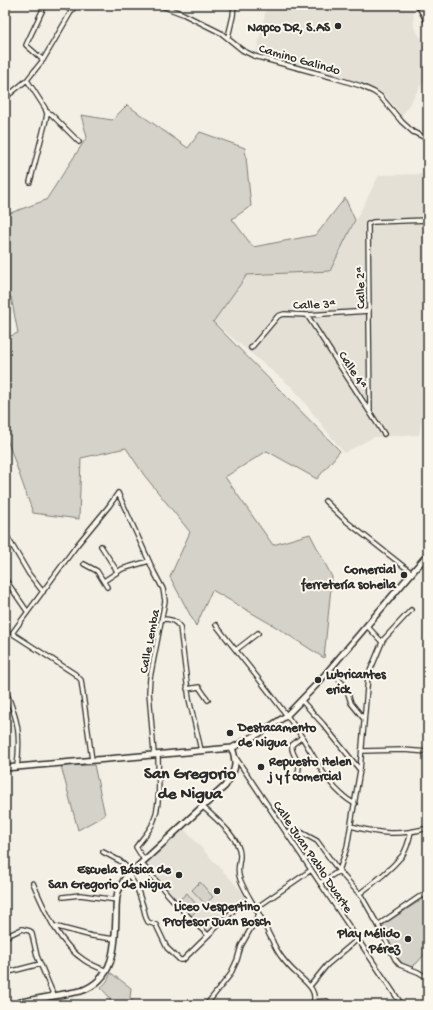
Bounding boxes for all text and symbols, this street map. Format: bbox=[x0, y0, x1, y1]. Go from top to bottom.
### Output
place label: Napco DR, S.AS bbox=[247, 21, 331, 37]
marker: Napco DR, S.AS bbox=[333, 21, 343, 31]
street label: Camino Galindo bbox=[257, 42, 342, 79]
street label: Calle 2ª bbox=[354, 267, 369, 309]
street label: Calle 3ª bbox=[293, 297, 336, 314]
street label: Calle 4ª bbox=[334, 349, 370, 392]
place label: Comercial ferretería soheila bbox=[301, 563, 397, 593]
marker: Comercial ferretería soheila bbox=[399, 570, 409, 580]
street label: Calle Lemba bbox=[137, 608, 164, 675]
place label: Lubricantes erick bbox=[325, 668, 387, 698]
marker: Lubricantes erick bbox=[313, 675, 323, 685]
place label: Destacamento de Nigua bbox=[237, 721, 317, 751]
marker: Destacamento de Nigua bbox=[225, 728, 235, 738]
place label: Repuesto Helen j y f comercial bbox=[266, 755, 352, 785]
marker: Repuesto Helen j y f comercial bbox=[256, 762, 266, 772]
district label: San Gregorio de Nigua bbox=[144, 765, 236, 805]
street label: Calle Juan Pablo Duarte bbox=[269, 799, 355, 916]
place label: Escuela Básica de San Gregorio de Nigua bbox=[48, 863, 172, 893]
marker: Escuela Básica de San Gregorio de Nigua bbox=[174, 870, 184, 880]
marker: Liceo Vespertino Profesor Juan Bosch bbox=[212, 886, 222, 896]
place label: Liceo Vespertino Profesor Juan Bosch bbox=[162, 900, 271, 930]
place label: Play Mélido Pérez bbox=[336, 927, 401, 957]
marker: Play Mélido Pérez bbox=[403, 934, 413, 944]

